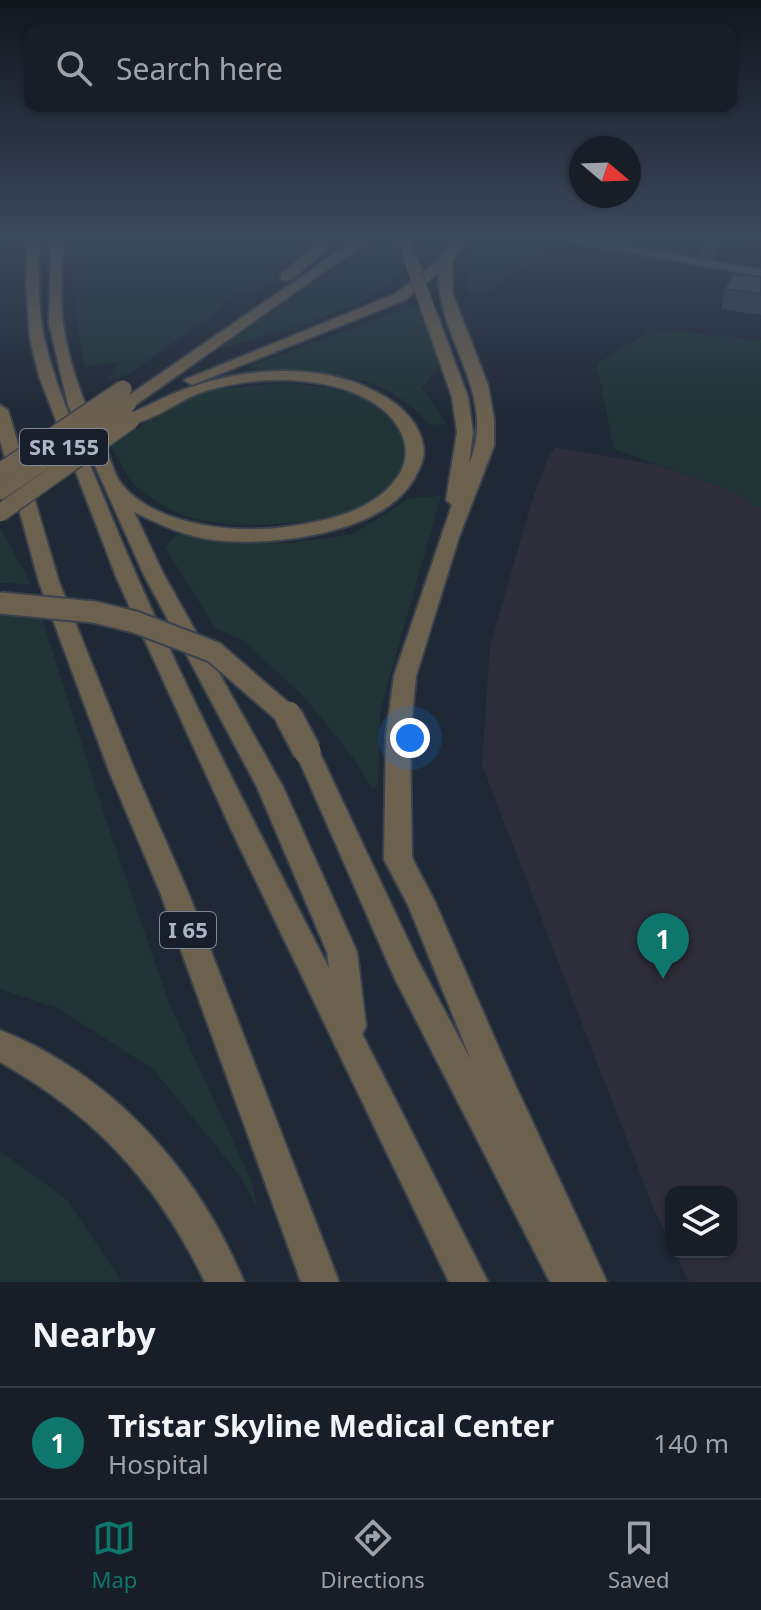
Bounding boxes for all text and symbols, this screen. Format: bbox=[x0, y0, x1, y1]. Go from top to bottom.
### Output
search box bbox=[24, 24, 737, 112]
icon: search bbox=[52, 46, 96, 90]
text: Search here bbox=[116, 48, 283, 89]
north arrow bbox=[569, 136, 641, 208]
road number: SR 155 bbox=[20, 429, 108, 465]
your location bbox=[390, 718, 430, 758]
road number: I 65 bbox=[160, 912, 216, 948]
pin: 1 bbox=[637, 913, 689, 979]
map controls bbox=[665, 1186, 737, 1258]
button: layers bbox=[665, 1186, 737, 1258]
text: Nearby bbox=[32, 1311, 156, 1357]
text: Tristar Skyline Medical Center bbox=[108, 1405, 554, 1446]
text: 1 bbox=[51, 1425, 65, 1461]
text: 140 m bbox=[653, 1425, 729, 1461]
text: Hospital bbox=[108, 1446, 209, 1482]
tab: Map bbox=[92, 1516, 137, 1594]
tab: Directions bbox=[320, 1516, 425, 1594]
tab: Saved bbox=[608, 1516, 669, 1594]

